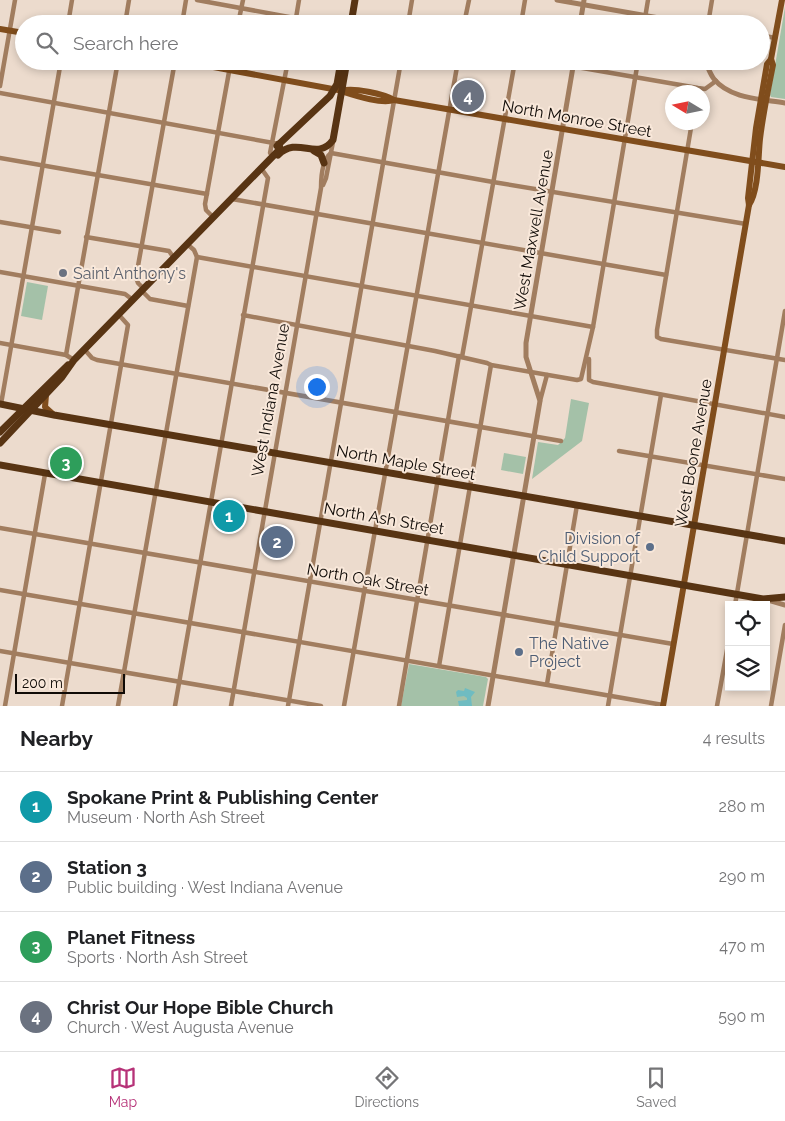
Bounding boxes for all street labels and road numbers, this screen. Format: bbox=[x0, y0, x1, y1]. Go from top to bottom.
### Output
street label: North Monroe Street bbox=[501, 96, 654, 141]
street label: West Maxwell Avenue bbox=[510, 148, 557, 312]
street label: West Indiana Avenue bbox=[248, 322, 293, 478]
street label: West Boone Avenue bbox=[671, 377, 716, 529]
street label: North Maple Street bbox=[335, 441, 478, 484]
street label: North Ash Street bbox=[322, 499, 446, 539]
street label: North Oak Street bbox=[305, 559, 431, 600]

